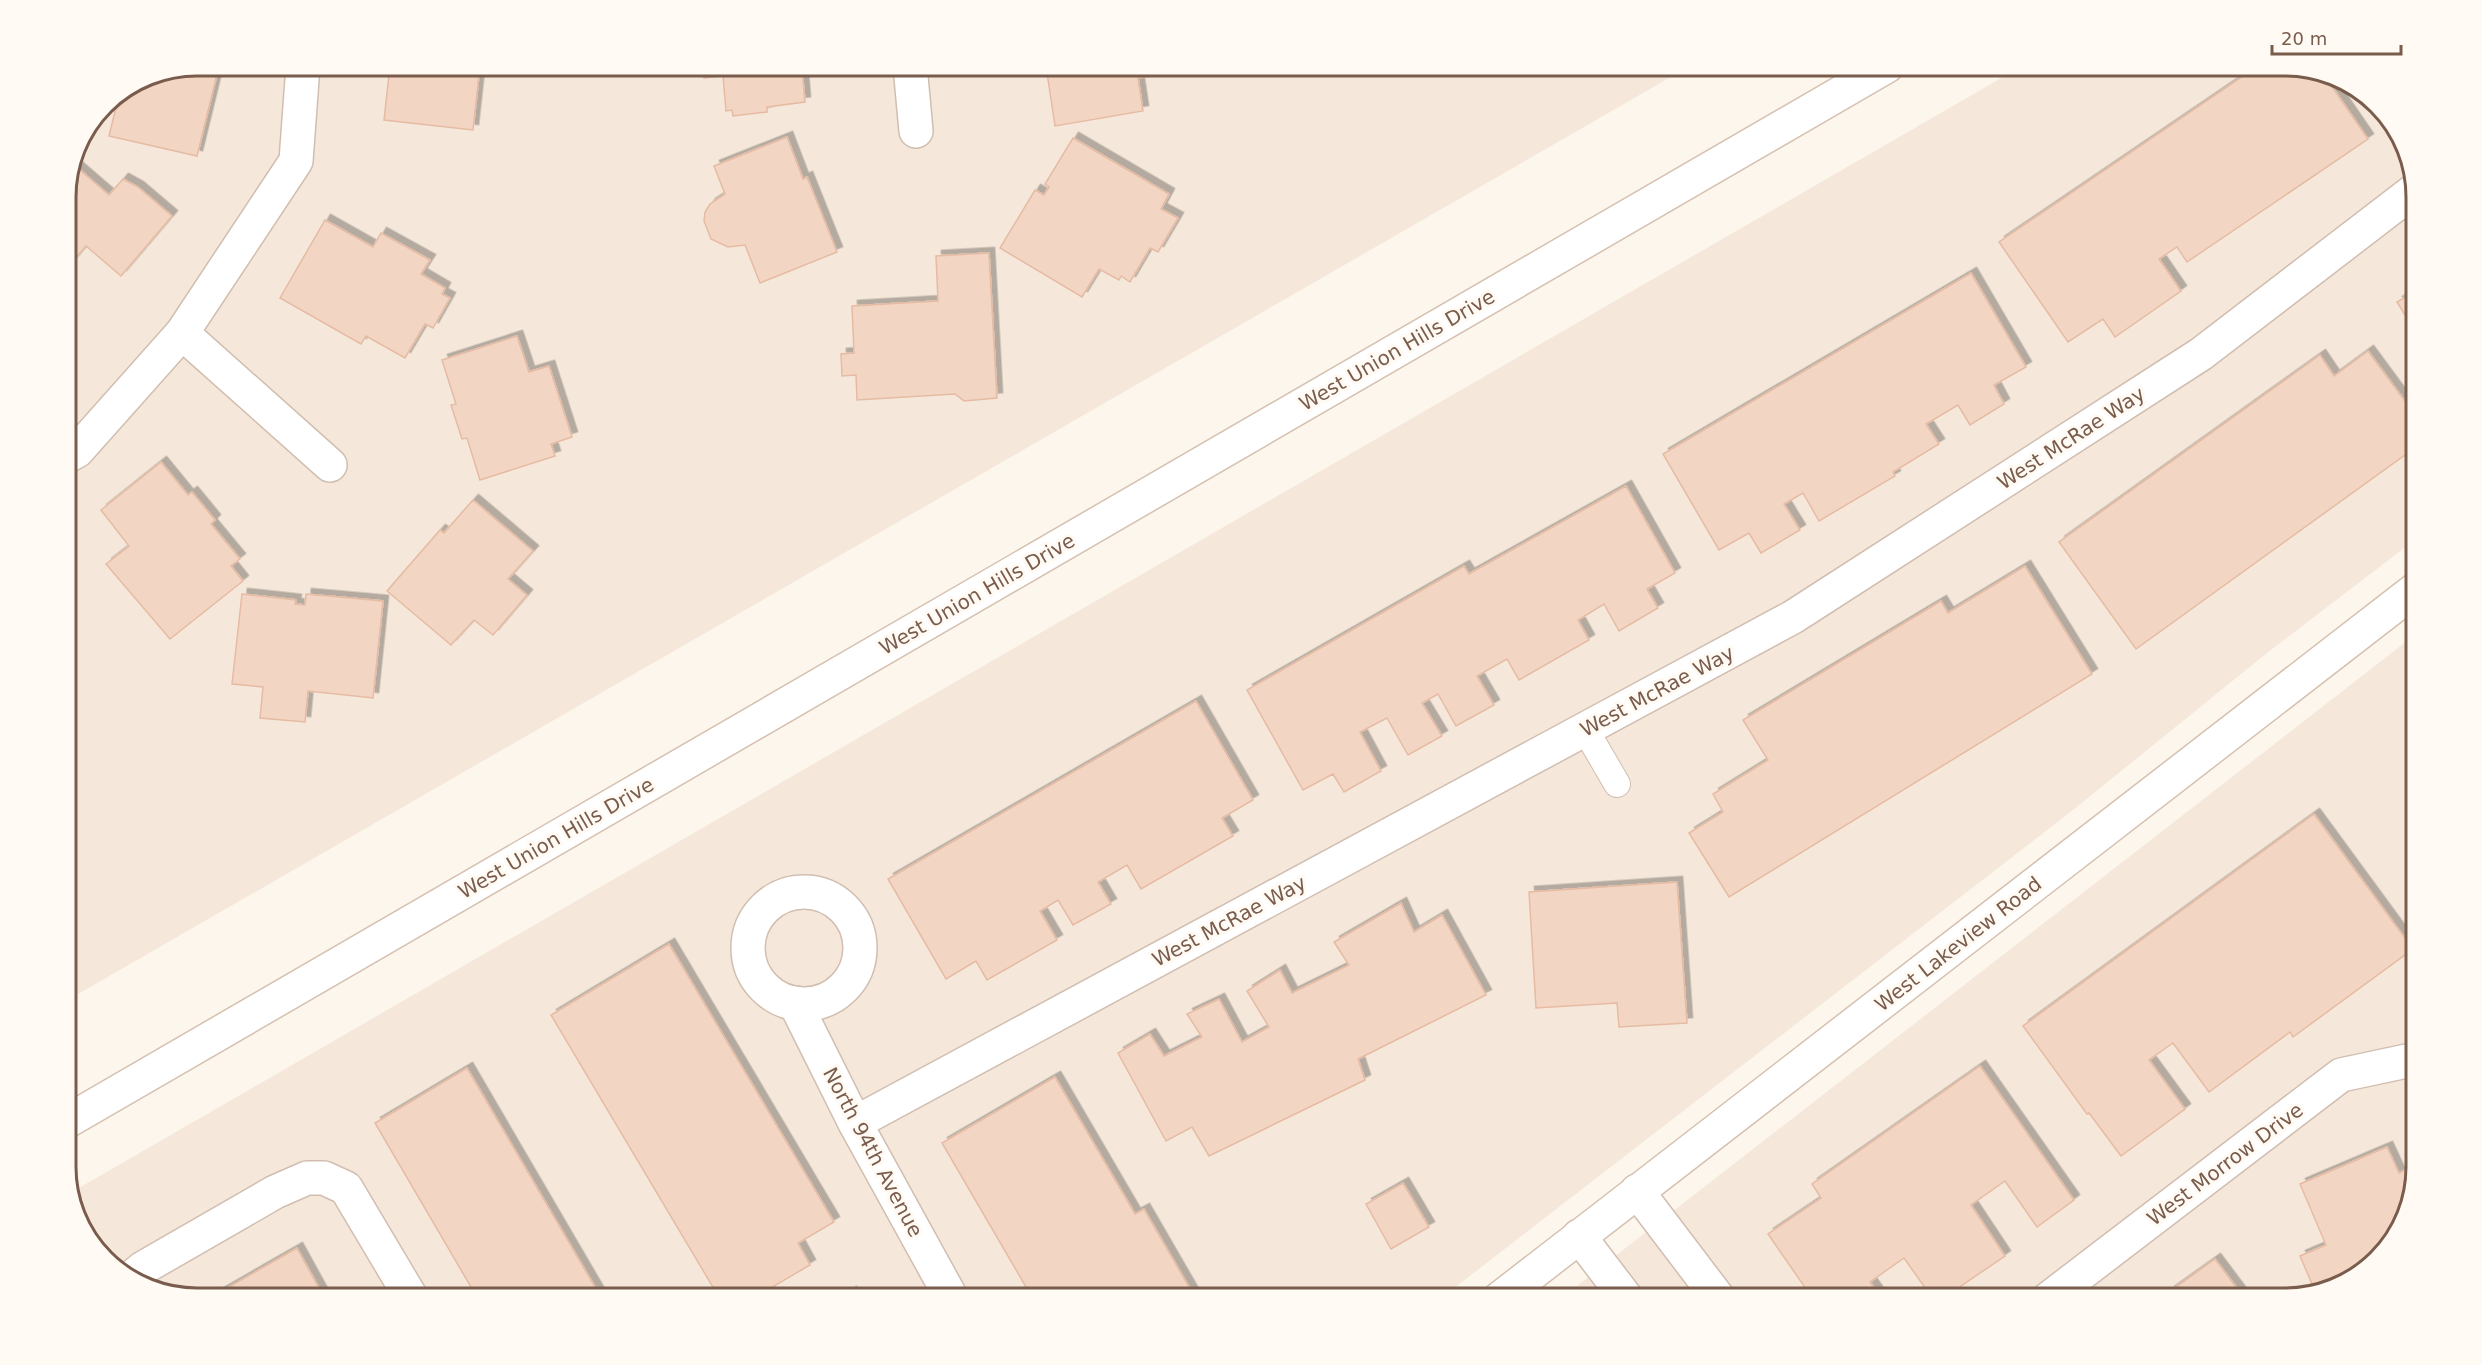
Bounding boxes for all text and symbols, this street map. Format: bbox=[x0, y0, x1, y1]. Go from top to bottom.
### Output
scale bar bbox=[2272, 18, 2401, 56]
text: 20 m bbox=[2281, 28, 2327, 49]
street label: West Union Hills Drive bbox=[1295, 284, 1499, 416]
street label: West McRae Way bbox=[1993, 381, 2149, 495]
street label: West Union Hills Drive bbox=[875, 528, 1079, 660]
street label: West McRae Way bbox=[1576, 640, 1738, 742]
street label: West Union Hills Drive bbox=[454, 772, 658, 904]
street label: West McRae Way bbox=[1148, 870, 1310, 972]
street label: West Lakeview Road bbox=[1870, 872, 2046, 1016]
street label: North 94th Avenue bbox=[818, 1063, 928, 1241]
street label: West Morrow Drive bbox=[2142, 1098, 2308, 1230]

